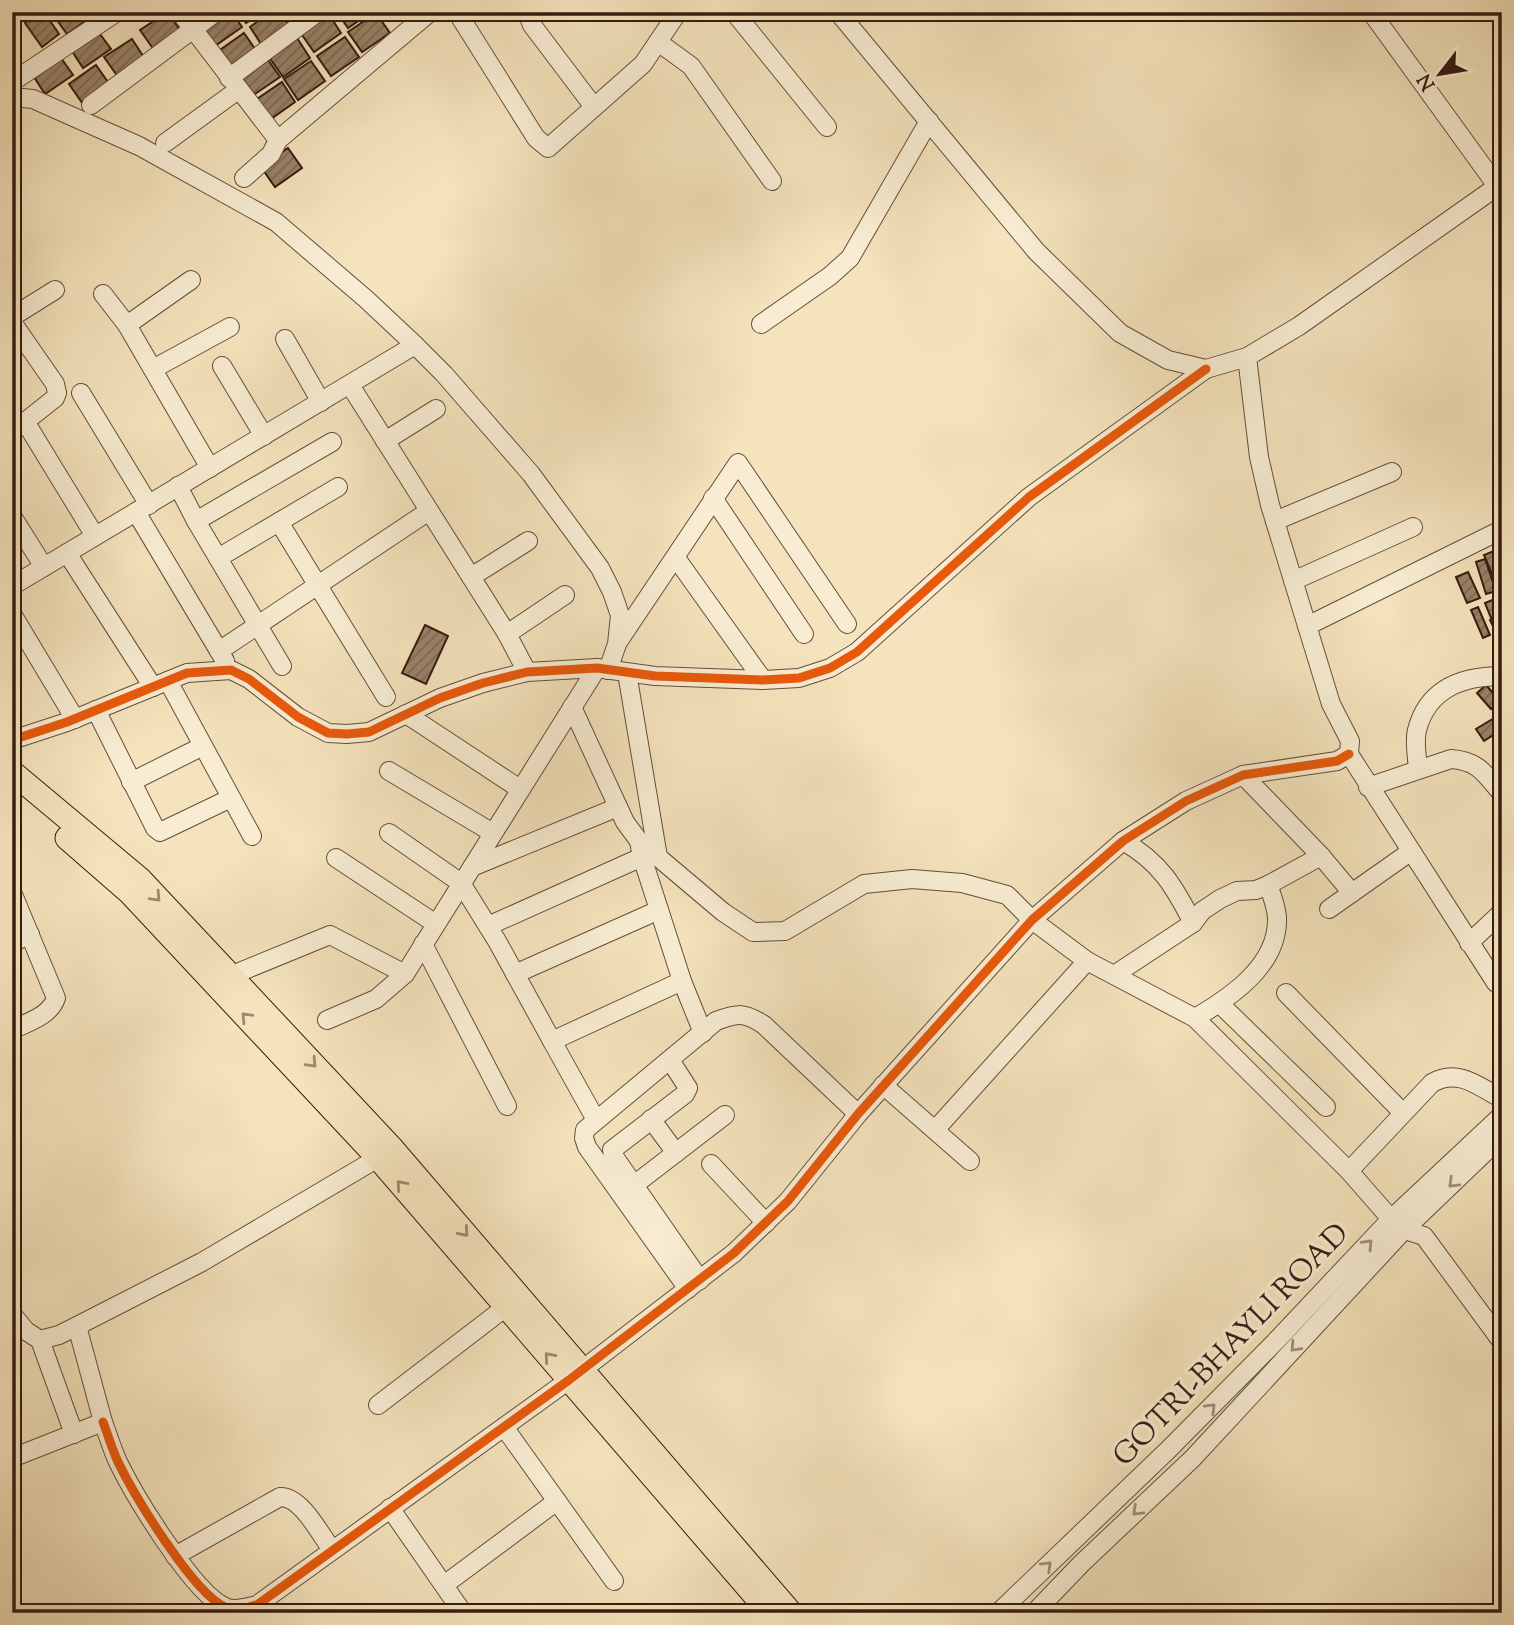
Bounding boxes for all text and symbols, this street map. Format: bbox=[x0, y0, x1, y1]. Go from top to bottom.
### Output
north arrow bbox=[1406, 38, 1476, 108]
text: N bbox=[1412, 68, 1443, 95]
one-way arrow bbox=[148, 889, 161, 902]
one-way arrow bbox=[242, 1013, 255, 1026]
one-way arrow bbox=[304, 1054, 316, 1067]
one-way arrow bbox=[1448, 1175, 1461, 1188]
one-way arrow bbox=[397, 1180, 409, 1193]
street label: GOTRI-BHAYLI ROAD bbox=[1104, 1214, 1360, 1477]
one-way arrow bbox=[456, 1223, 468, 1236]
one-way arrow bbox=[1360, 1239, 1373, 1252]
one-way arrow bbox=[1291, 1339, 1304, 1352]
one-way arrow bbox=[545, 1352, 557, 1365]
one-way arrow bbox=[1202, 1403, 1215, 1416]
one-way arrow bbox=[1132, 1502, 1145, 1515]
one-way arrow bbox=[1039, 1561, 1052, 1574]

